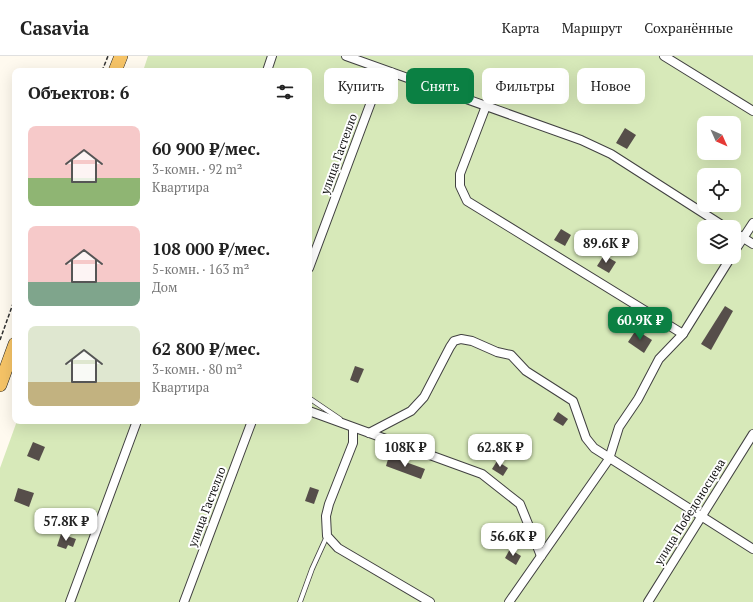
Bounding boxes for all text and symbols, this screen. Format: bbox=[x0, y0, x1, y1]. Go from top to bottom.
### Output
text: Casavia bbox=[20, 15, 89, 40]
text: Карта bbox=[502, 18, 540, 37]
text: Маршрут bbox=[562, 18, 622, 37]
text: Сохранённые bbox=[644, 18, 733, 37]
chip: Купить bbox=[324, 68, 398, 104]
chip: Снять bbox=[406, 68, 474, 104]
chip: Фильтры bbox=[482, 68, 569, 104]
chip: Новое bbox=[577, 68, 645, 104]
text: Объектов: 6 bbox=[28, 81, 129, 104]
icon: filters bbox=[274, 81, 296, 103]
street label: улица Гастелло bbox=[317, 111, 360, 197]
north arrow bbox=[697, 116, 741, 160]
map controls bbox=[697, 116, 741, 264]
text: 60 900 ₽/мес. bbox=[152, 137, 261, 160]
icon: home bbox=[60, 142, 108, 190]
text: 3-комн. · 92 m² bbox=[152, 160, 242, 178]
button: locate bbox=[697, 168, 741, 212]
text: Квартира bbox=[152, 178, 209, 196]
button: layers bbox=[697, 220, 741, 264]
pin: 89.6K ₽ bbox=[569, 230, 643, 264]
text: 89.6K ₽ bbox=[583, 234, 629, 252]
text: 108 000 ₽/мес. bbox=[152, 237, 270, 260]
icon: home bbox=[60, 242, 108, 290]
text: 5-комн. · 163 m² bbox=[152, 260, 249, 278]
text: Дом bbox=[152, 278, 177, 296]
pin: 60.9K ₽ bbox=[603, 307, 677, 341]
text: 60.9K ₽ bbox=[617, 311, 663, 329]
text: 62 800 ₽/мес. bbox=[152, 337, 261, 360]
icon: home bbox=[60, 342, 108, 390]
text: 3-комн. · 80 m² bbox=[152, 360, 242, 378]
text: Квартира bbox=[152, 378, 209, 396]
pin: 108K ₽ bbox=[372, 434, 438, 468]
pin: 62.8K ₽ bbox=[463, 434, 537, 468]
text: 108K ₽ bbox=[384, 438, 426, 456]
text: 62.8K ₽ bbox=[477, 438, 523, 456]
street label: улица Победоносцева bbox=[650, 456, 728, 568]
street label: улица Гастелло bbox=[184, 464, 229, 550]
pin: 57.8K ₽ bbox=[29, 508, 103, 542]
text: 57.8K ₽ bbox=[43, 512, 89, 530]
pin: 56.6K ₽ bbox=[476, 523, 550, 557]
text: 56.6K ₽ bbox=[490, 527, 536, 545]

